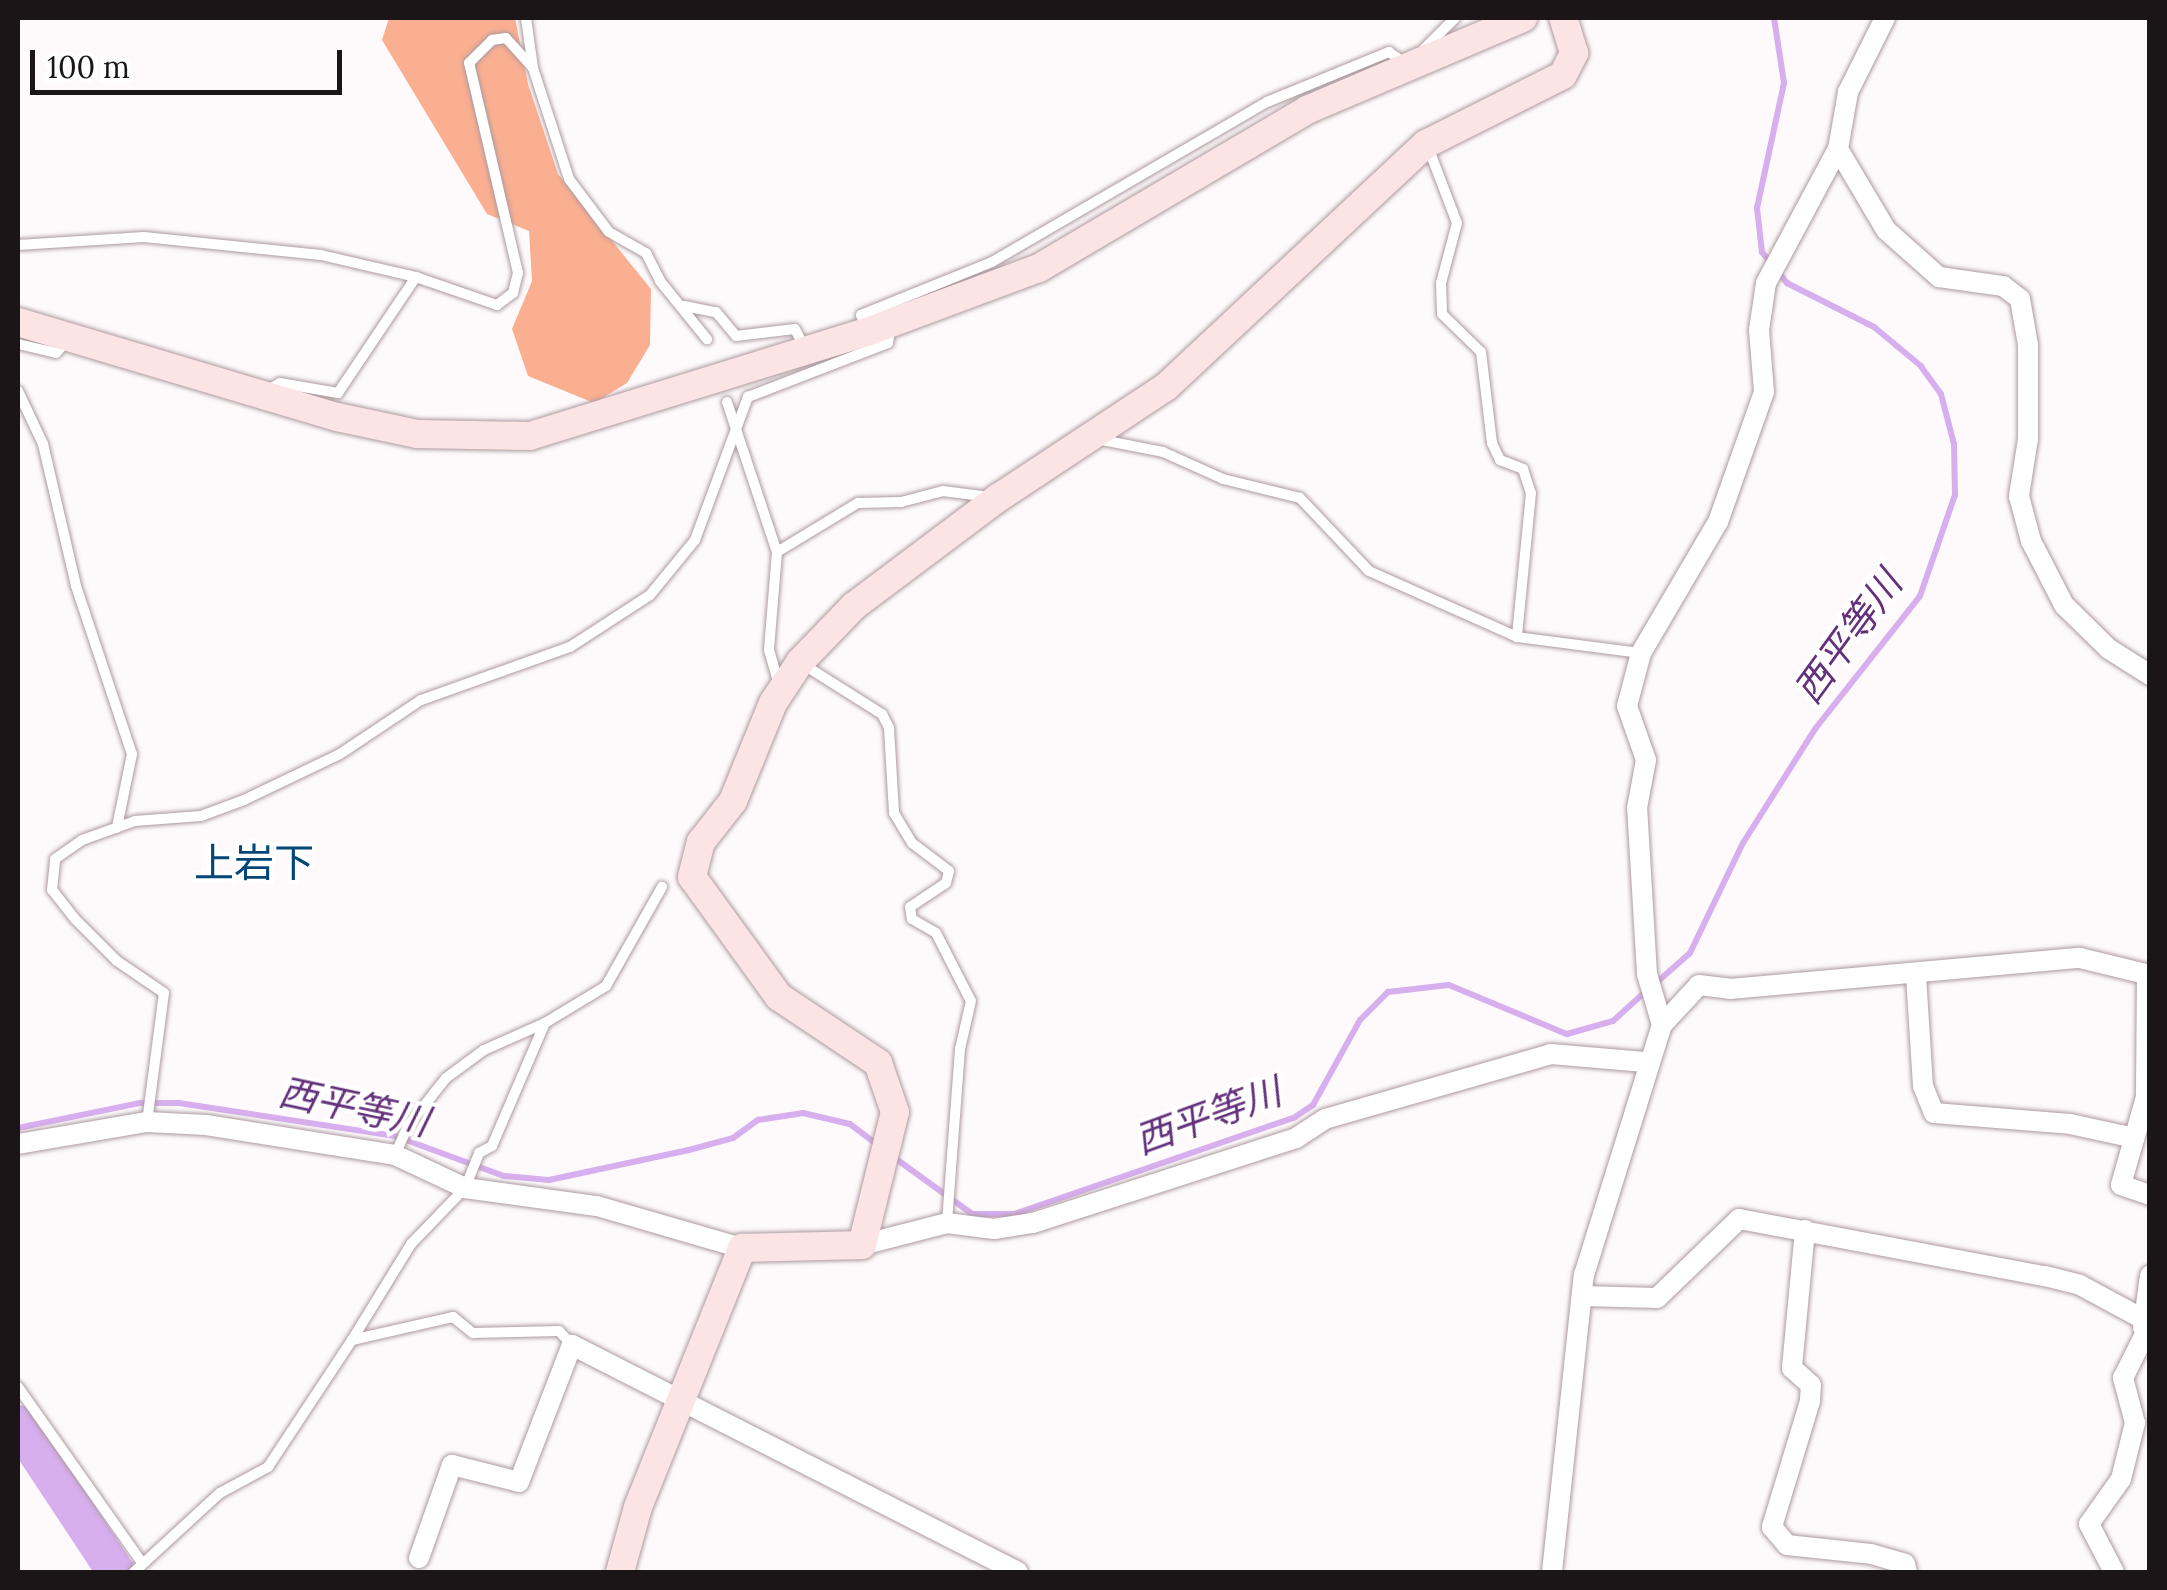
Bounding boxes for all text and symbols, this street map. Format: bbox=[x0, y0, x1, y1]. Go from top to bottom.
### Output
scale bar bbox=[35, 30, 348, 92]
text: 100 m bbox=[47, 48, 130, 86]
water label: 西平等川 bbox=[1785, 562, 1911, 712]
district label: 上岩下 bbox=[194, 839, 314, 887]
water label: 西平等川 bbox=[275, 1069, 433, 1145]
water label: 西平等川 bbox=[1129, 1069, 1287, 1163]

